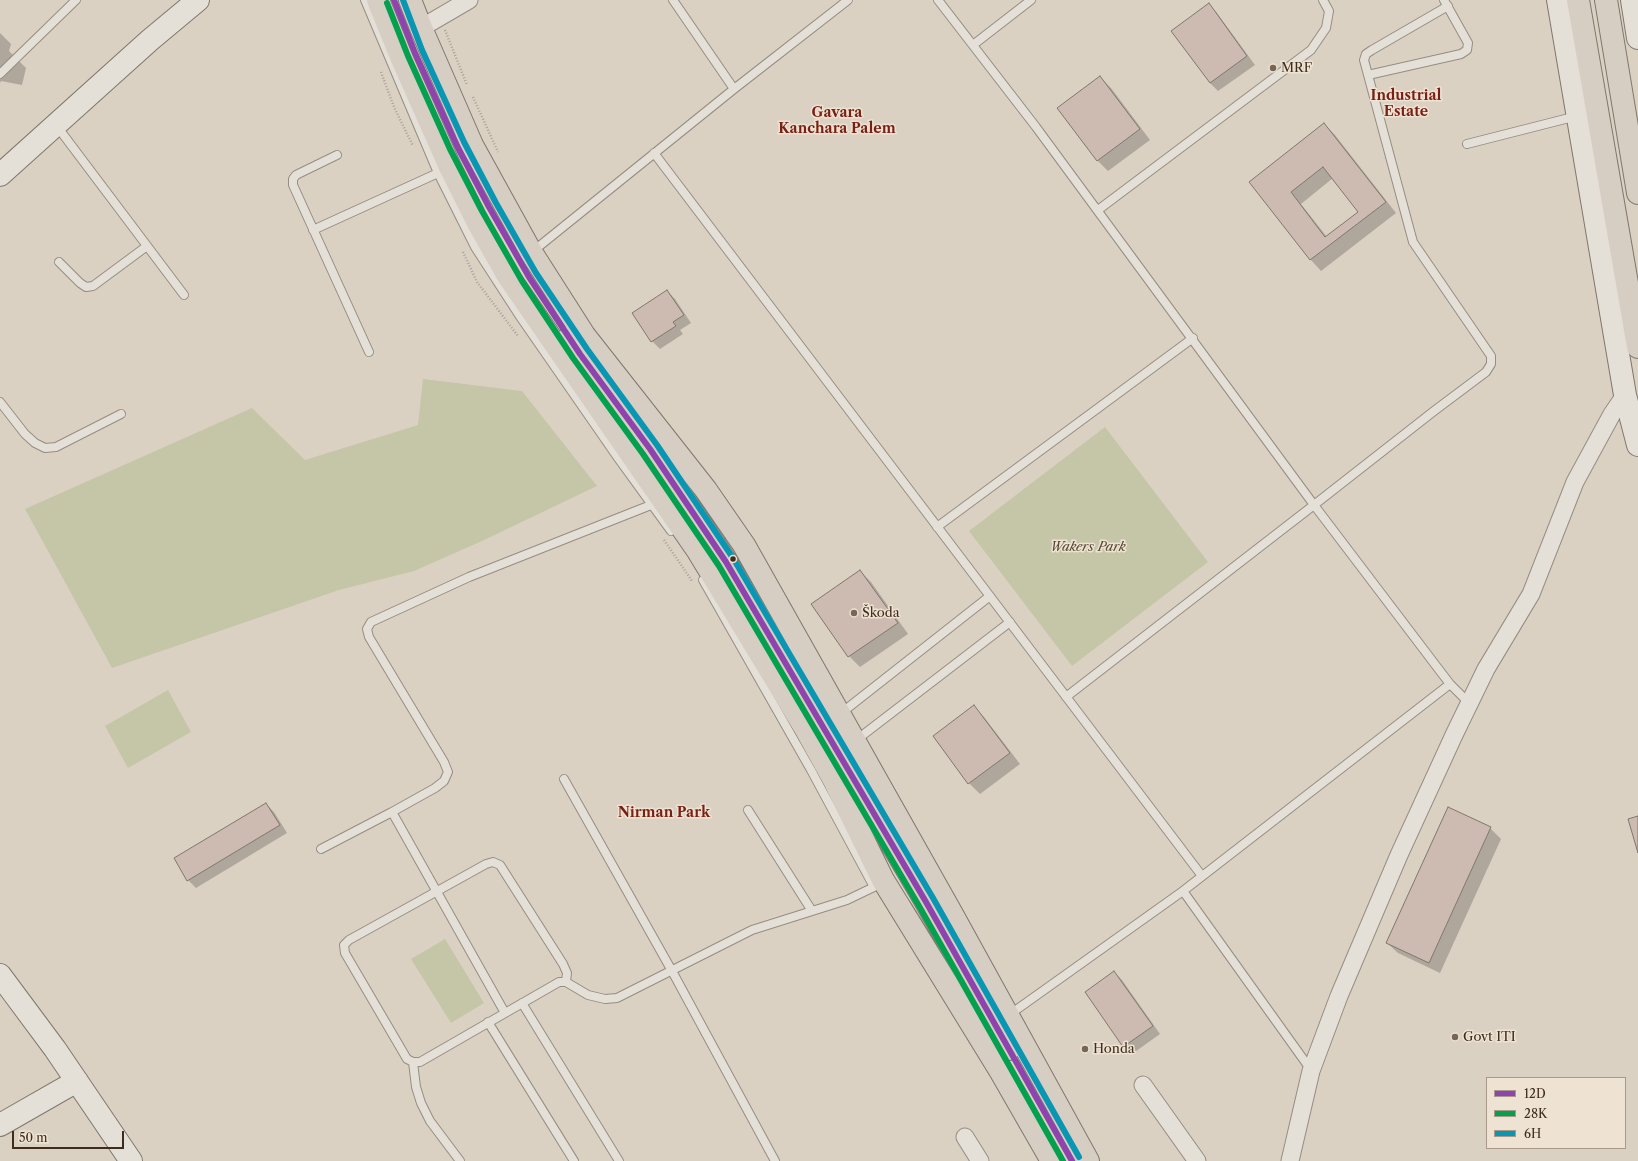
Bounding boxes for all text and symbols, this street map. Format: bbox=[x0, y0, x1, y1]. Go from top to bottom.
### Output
place label: MRF bbox=[1281, 60, 1312, 76]
marker: MRF bbox=[1268, 63, 1278, 73]
district label: Industrial Estate bbox=[1370, 88, 1442, 120]
district label: Gavara Kanchara Palem bbox=[778, 105, 896, 138]
park label: Wakers Park bbox=[1050, 539, 1126, 555]
unlabelled marker bbox=[728, 554, 738, 564]
place label: Škoda bbox=[862, 605, 900, 621]
marker: Škoda bbox=[849, 608, 859, 618]
district label: Nirman Park bbox=[618, 805, 710, 821]
place label: Govt ITI bbox=[1463, 1029, 1516, 1045]
marker: Govt ITI bbox=[1450, 1032, 1460, 1042]
place label: Honda bbox=[1093, 1041, 1135, 1057]
marker: Honda bbox=[1080, 1044, 1090, 1054]
legend bbox=[1486, 1077, 1626, 1149]
text: 12D bbox=[1524, 1086, 1546, 1101]
text: 28K bbox=[1524, 1106, 1547, 1121]
scale bar bbox=[14, 1123, 126, 1149]
text: 6H bbox=[1524, 1126, 1541, 1141]
text: 50 m bbox=[19, 1130, 48, 1145]

